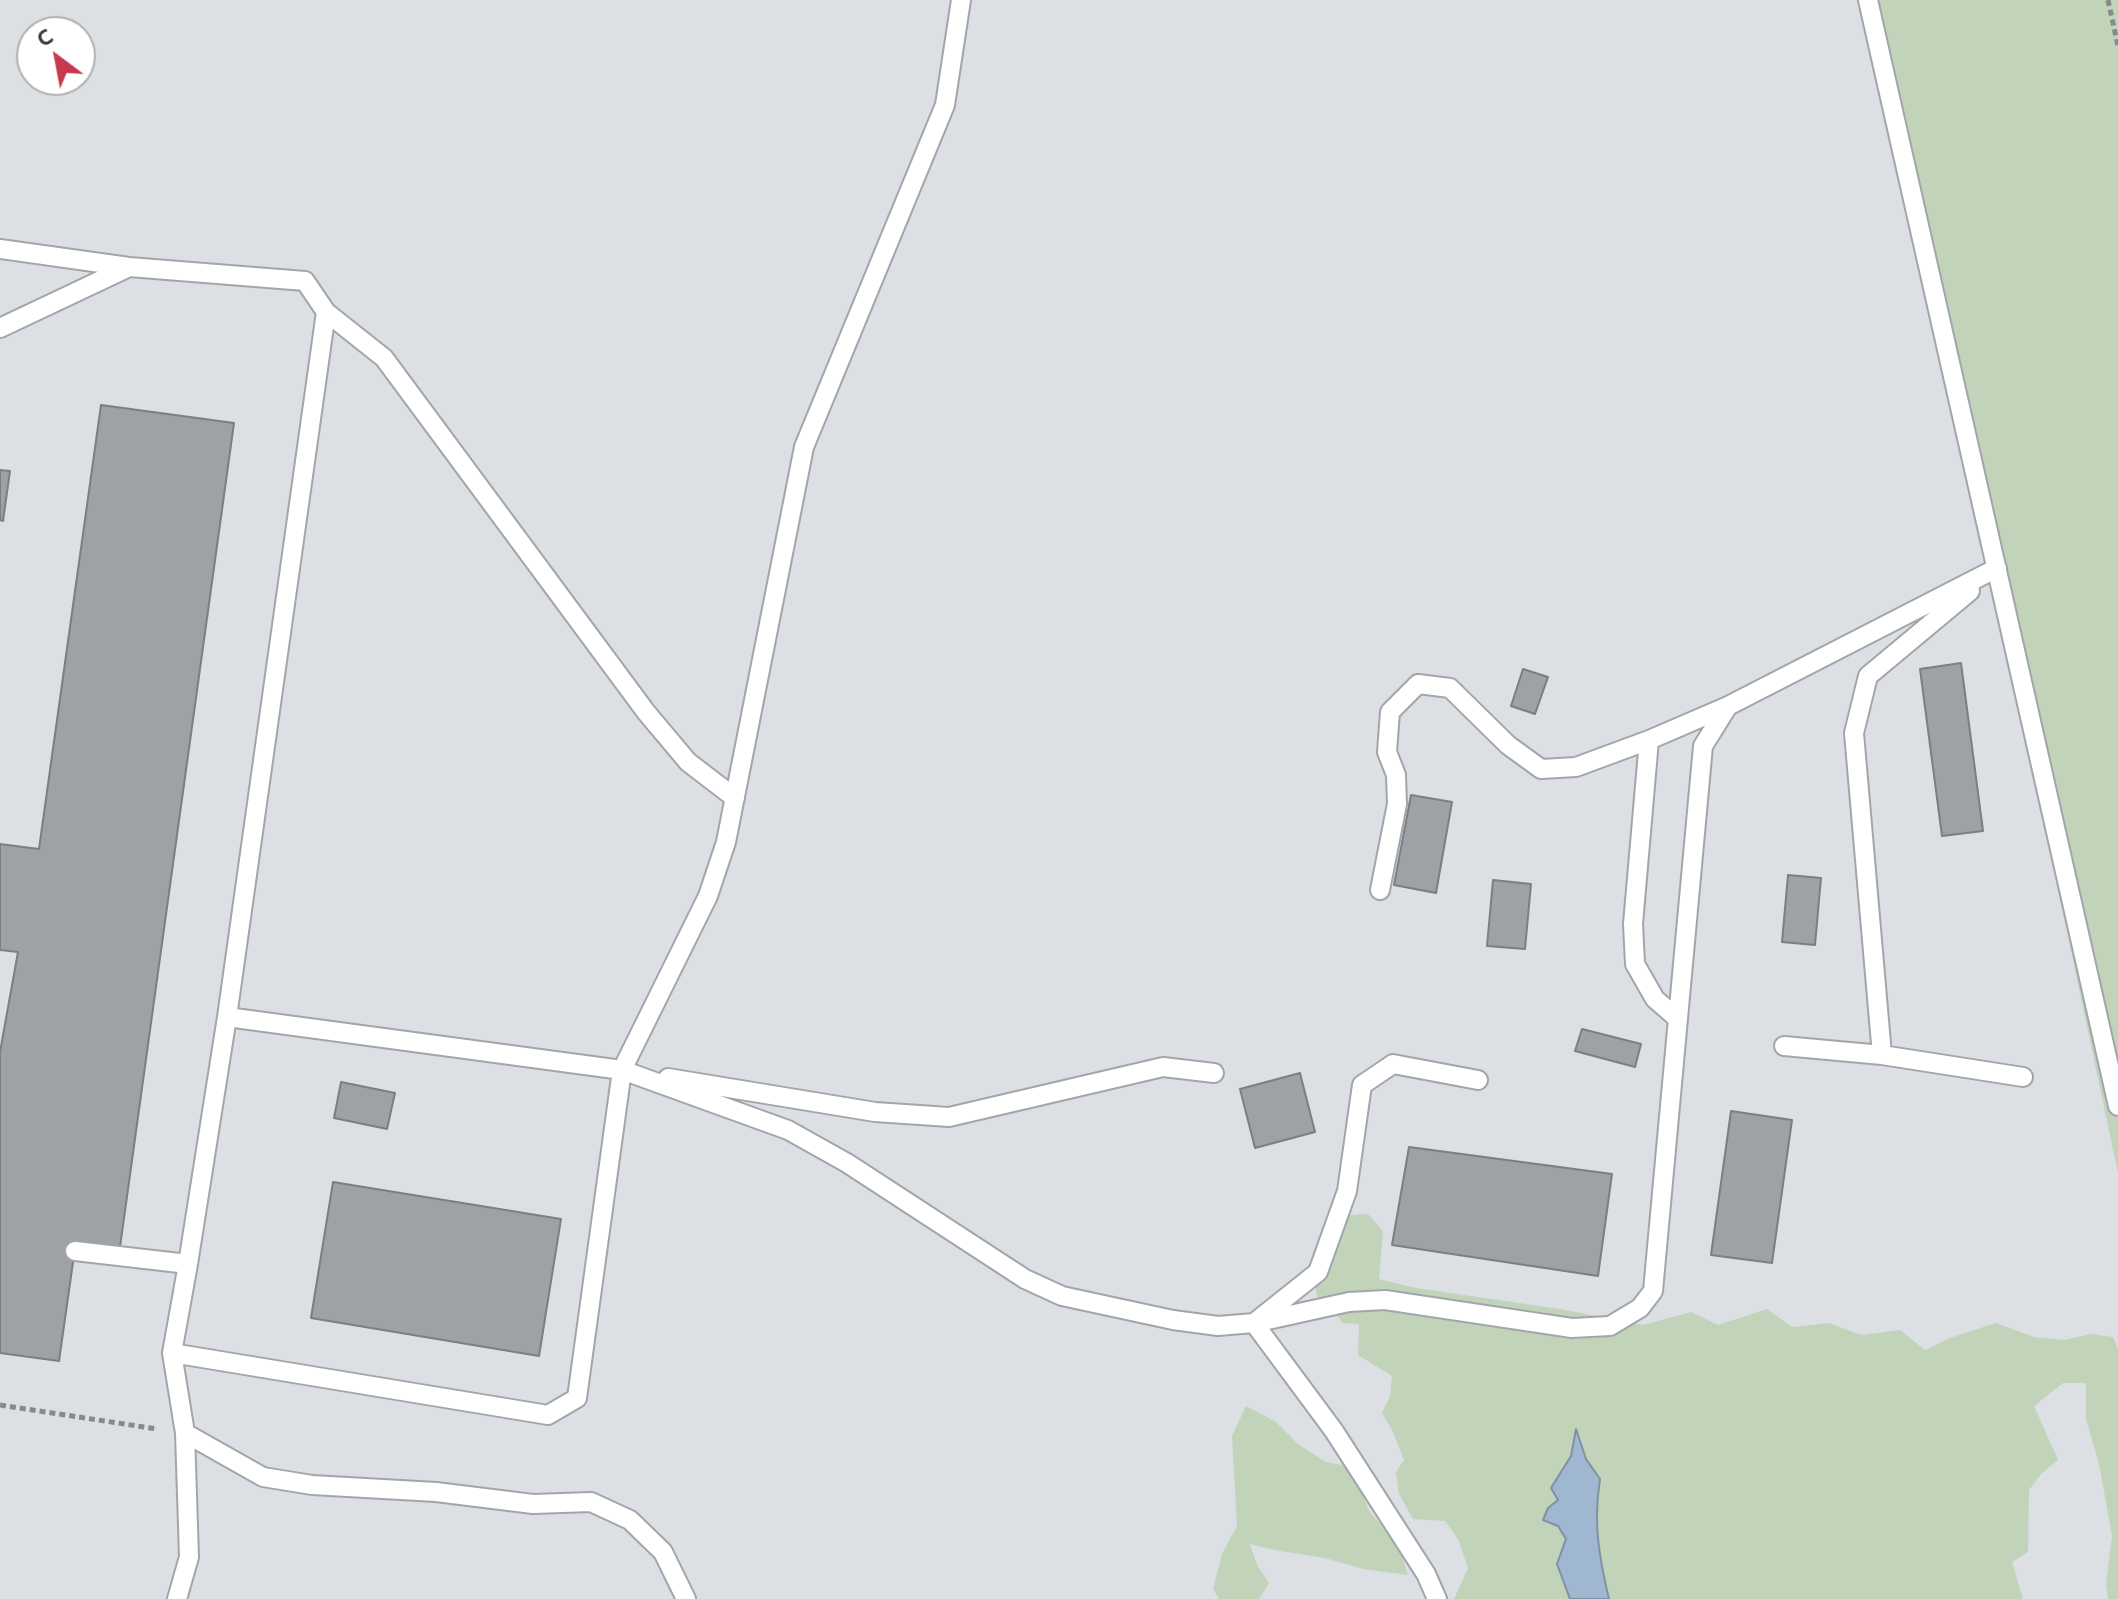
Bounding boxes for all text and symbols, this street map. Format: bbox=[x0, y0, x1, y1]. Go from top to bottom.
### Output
north arrow bbox=[16, 16, 96, 96]
text: С bbox=[31, 23, 57, 51]

